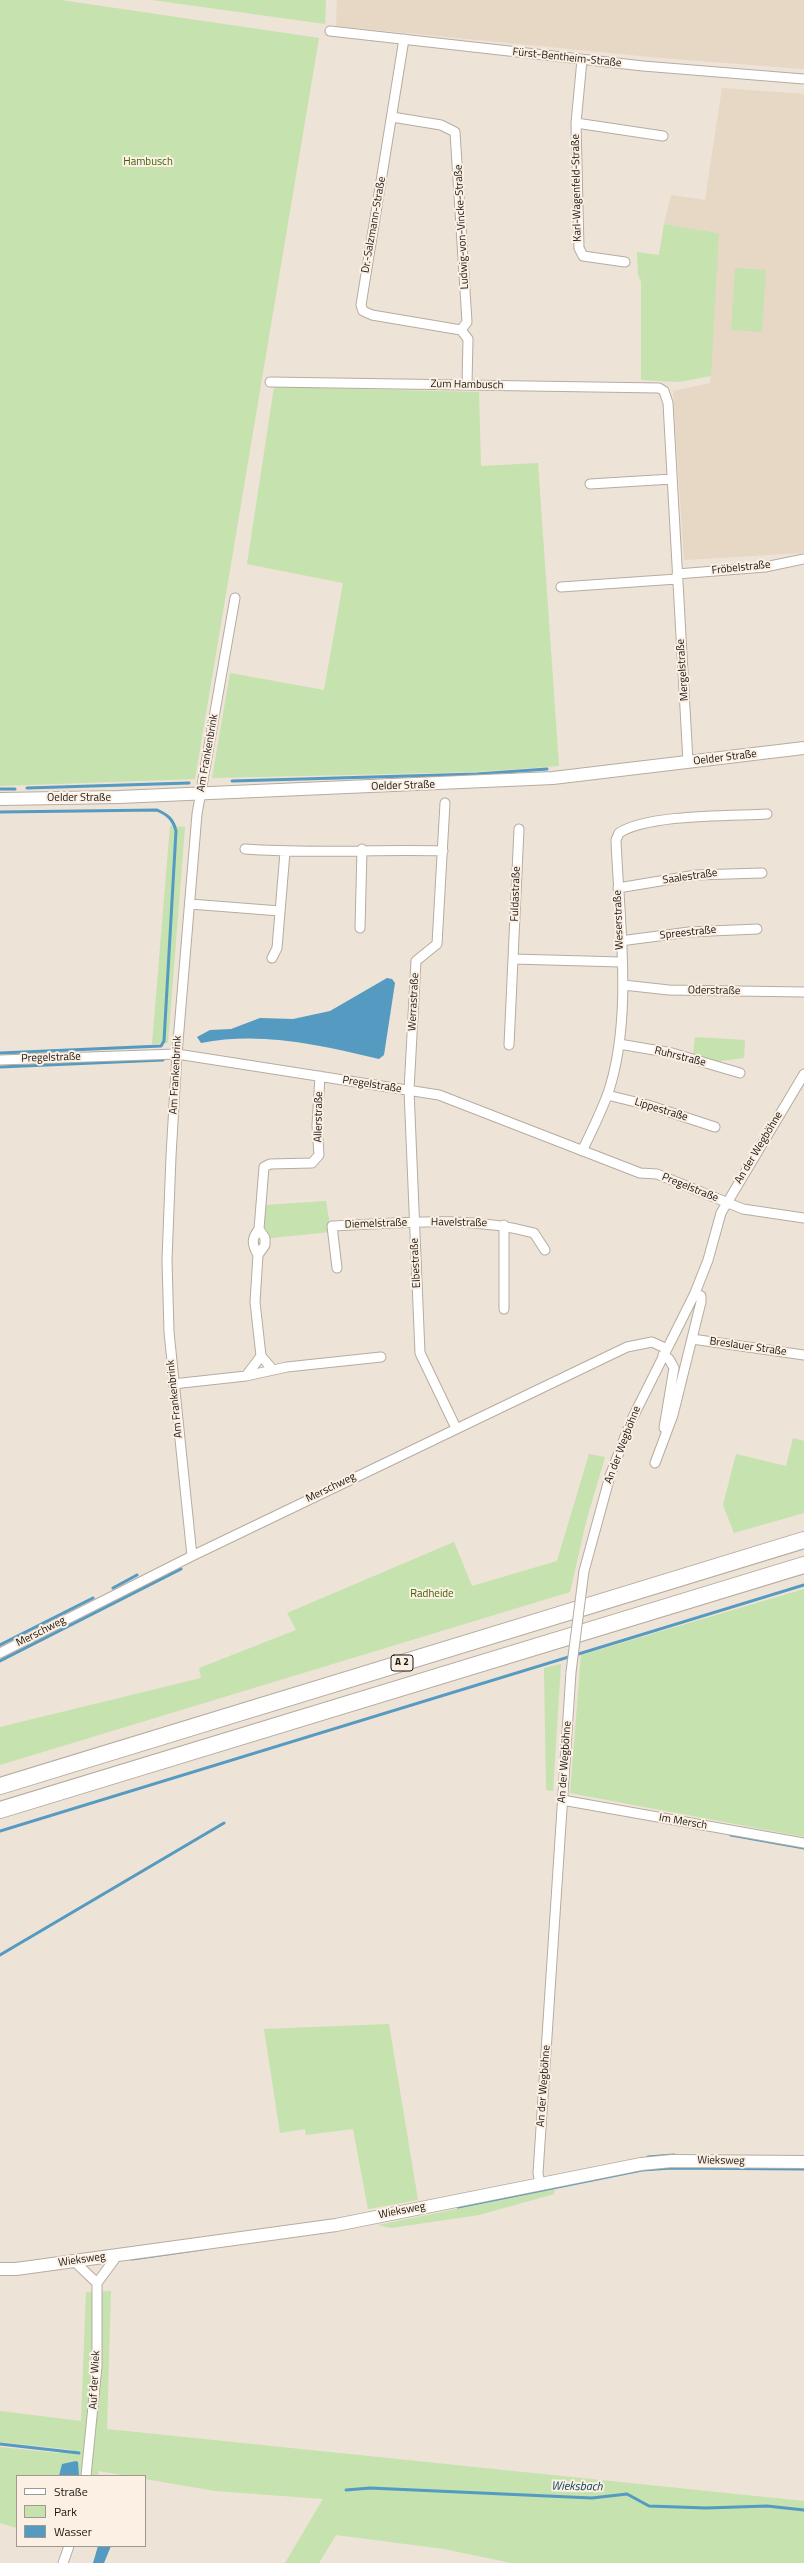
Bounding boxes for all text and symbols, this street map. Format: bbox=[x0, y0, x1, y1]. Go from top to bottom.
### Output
street label: Fürst-Bentheim-Straße bbox=[512, 46, 622, 70]
street label: Karl-Wagenfeld-Straße bbox=[569, 134, 585, 242]
park label: Hambusch bbox=[123, 155, 173, 169]
street label: Ludwig-von-Vincke-Straße bbox=[452, 164, 472, 290]
street label: Dr.-Salzmann-Straße bbox=[359, 176, 389, 274]
street label: Zum Hambusch bbox=[430, 378, 504, 392]
street label: Fröbelstraße bbox=[711, 558, 771, 578]
street label: Mergelstraße bbox=[674, 638, 692, 702]
street label: Am Frankenbrink bbox=[195, 713, 221, 793]
street label: Oelder Straße bbox=[693, 748, 757, 768]
street label: Oelder Straße bbox=[371, 778, 435, 794]
street label: Oelder Straße bbox=[47, 791, 111, 805]
street label: Fuldastraße bbox=[508, 866, 524, 922]
street label: Saalestraße bbox=[662, 867, 718, 887]
street label: Weserstraße bbox=[611, 890, 627, 950]
street label: Spreestraße bbox=[659, 923, 717, 943]
street label: Werrastraße bbox=[406, 973, 422, 1031]
street label: Oderstraße bbox=[688, 984, 740, 998]
street label: Am Frankenbrink bbox=[167, 1035, 185, 1115]
street label: Ruhrstraße bbox=[653, 1044, 707, 1070]
street label: Pregelstraße bbox=[21, 1050, 81, 1066]
street label: Pregelstraße bbox=[341, 1074, 403, 1096]
street label: Allerstraße bbox=[312, 1091, 326, 1143]
street label: Lippestraße bbox=[633, 1096, 689, 1124]
street label: An der Wegböhne bbox=[732, 1109, 786, 1187]
street label: Pregelstraße bbox=[660, 1171, 720, 1205]
street label: Diemelstraße bbox=[345, 1216, 407, 1232]
street label: Havelstraße bbox=[431, 1216, 487, 1230]
street label: Elbestraße bbox=[408, 1238, 424, 1288]
street label: Breslauer Straße bbox=[709, 1335, 787, 1359]
street label: Am Frankenbrink bbox=[164, 1359, 186, 1439]
street label: An der Wegböhne bbox=[602, 1404, 644, 1486]
street label: Merschweg bbox=[304, 1470, 358, 1506]
park label: Radheide bbox=[410, 1587, 454, 1601]
street label: Merschweg bbox=[14, 1614, 68, 1650]
road number: A 2 bbox=[391, 1655, 413, 1671]
street label: An der Wegböhne bbox=[556, 1721, 574, 1803]
street label: Im Mersch bbox=[658, 1811, 708, 1833]
street label: An der Wegböhne bbox=[535, 2045, 553, 2127]
street label: Wieksweg bbox=[697, 2154, 745, 2168]
street label: Wieksweg bbox=[377, 2200, 427, 2222]
street label: Wieksweg bbox=[58, 2250, 106, 2270]
street label: Auf der Wiek bbox=[87, 2350, 103, 2410]
legend bbox=[16, 2475, 146, 2547]
water label: Wieksbach bbox=[551, 2479, 603, 2495]
text: Straße bbox=[54, 2482, 88, 2501]
text: Park bbox=[54, 2502, 77, 2521]
text: Wasser bbox=[54, 2522, 92, 2541]

